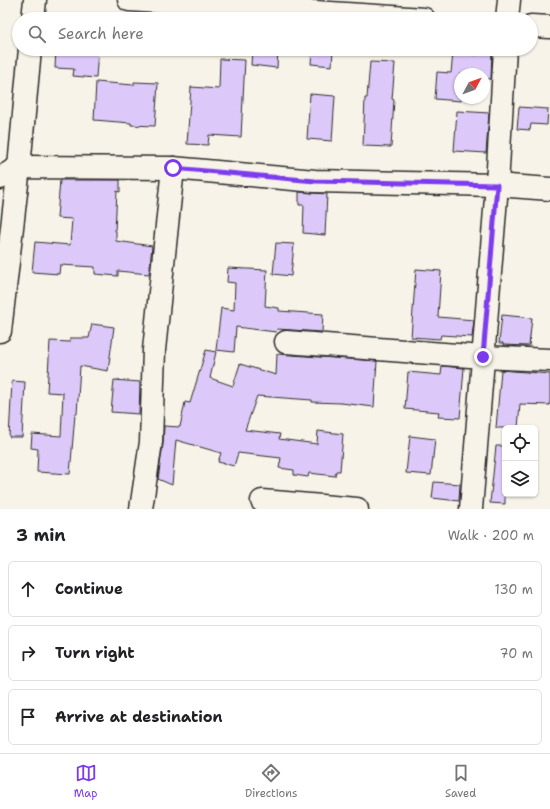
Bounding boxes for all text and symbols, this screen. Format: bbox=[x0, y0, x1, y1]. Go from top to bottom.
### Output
search box bbox=[12, 12, 538, 56]
icon: search bbox=[26, 23, 48, 45]
text: Search here bbox=[58, 24, 144, 44]
north arrow bbox=[454, 68, 490, 104]
route start bbox=[164, 159, 182, 177]
route end bbox=[474, 348, 492, 366]
map controls bbox=[502, 425, 538, 497]
button: locate bbox=[502, 425, 538, 461]
button: layers bbox=[502, 461, 538, 497]
text: 3 min bbox=[16, 524, 66, 546]
text: Walk · 200 m bbox=[448, 527, 534, 544]
icon: ahead bbox=[17, 578, 39, 600]
text: Continue bbox=[55, 579, 123, 599]
text: 130 m bbox=[495, 581, 533, 598]
icon: right bbox=[17, 642, 39, 664]
text: Turn right bbox=[55, 643, 135, 663]
text: 70 m bbox=[499, 645, 533, 662]
icon: arrive bbox=[17, 706, 39, 728]
text: Arrive at destination bbox=[55, 707, 223, 727]
tab: Map bbox=[74, 762, 97, 801]
tab: Directions bbox=[245, 762, 297, 801]
tab: Saved bbox=[445, 762, 476, 801]

